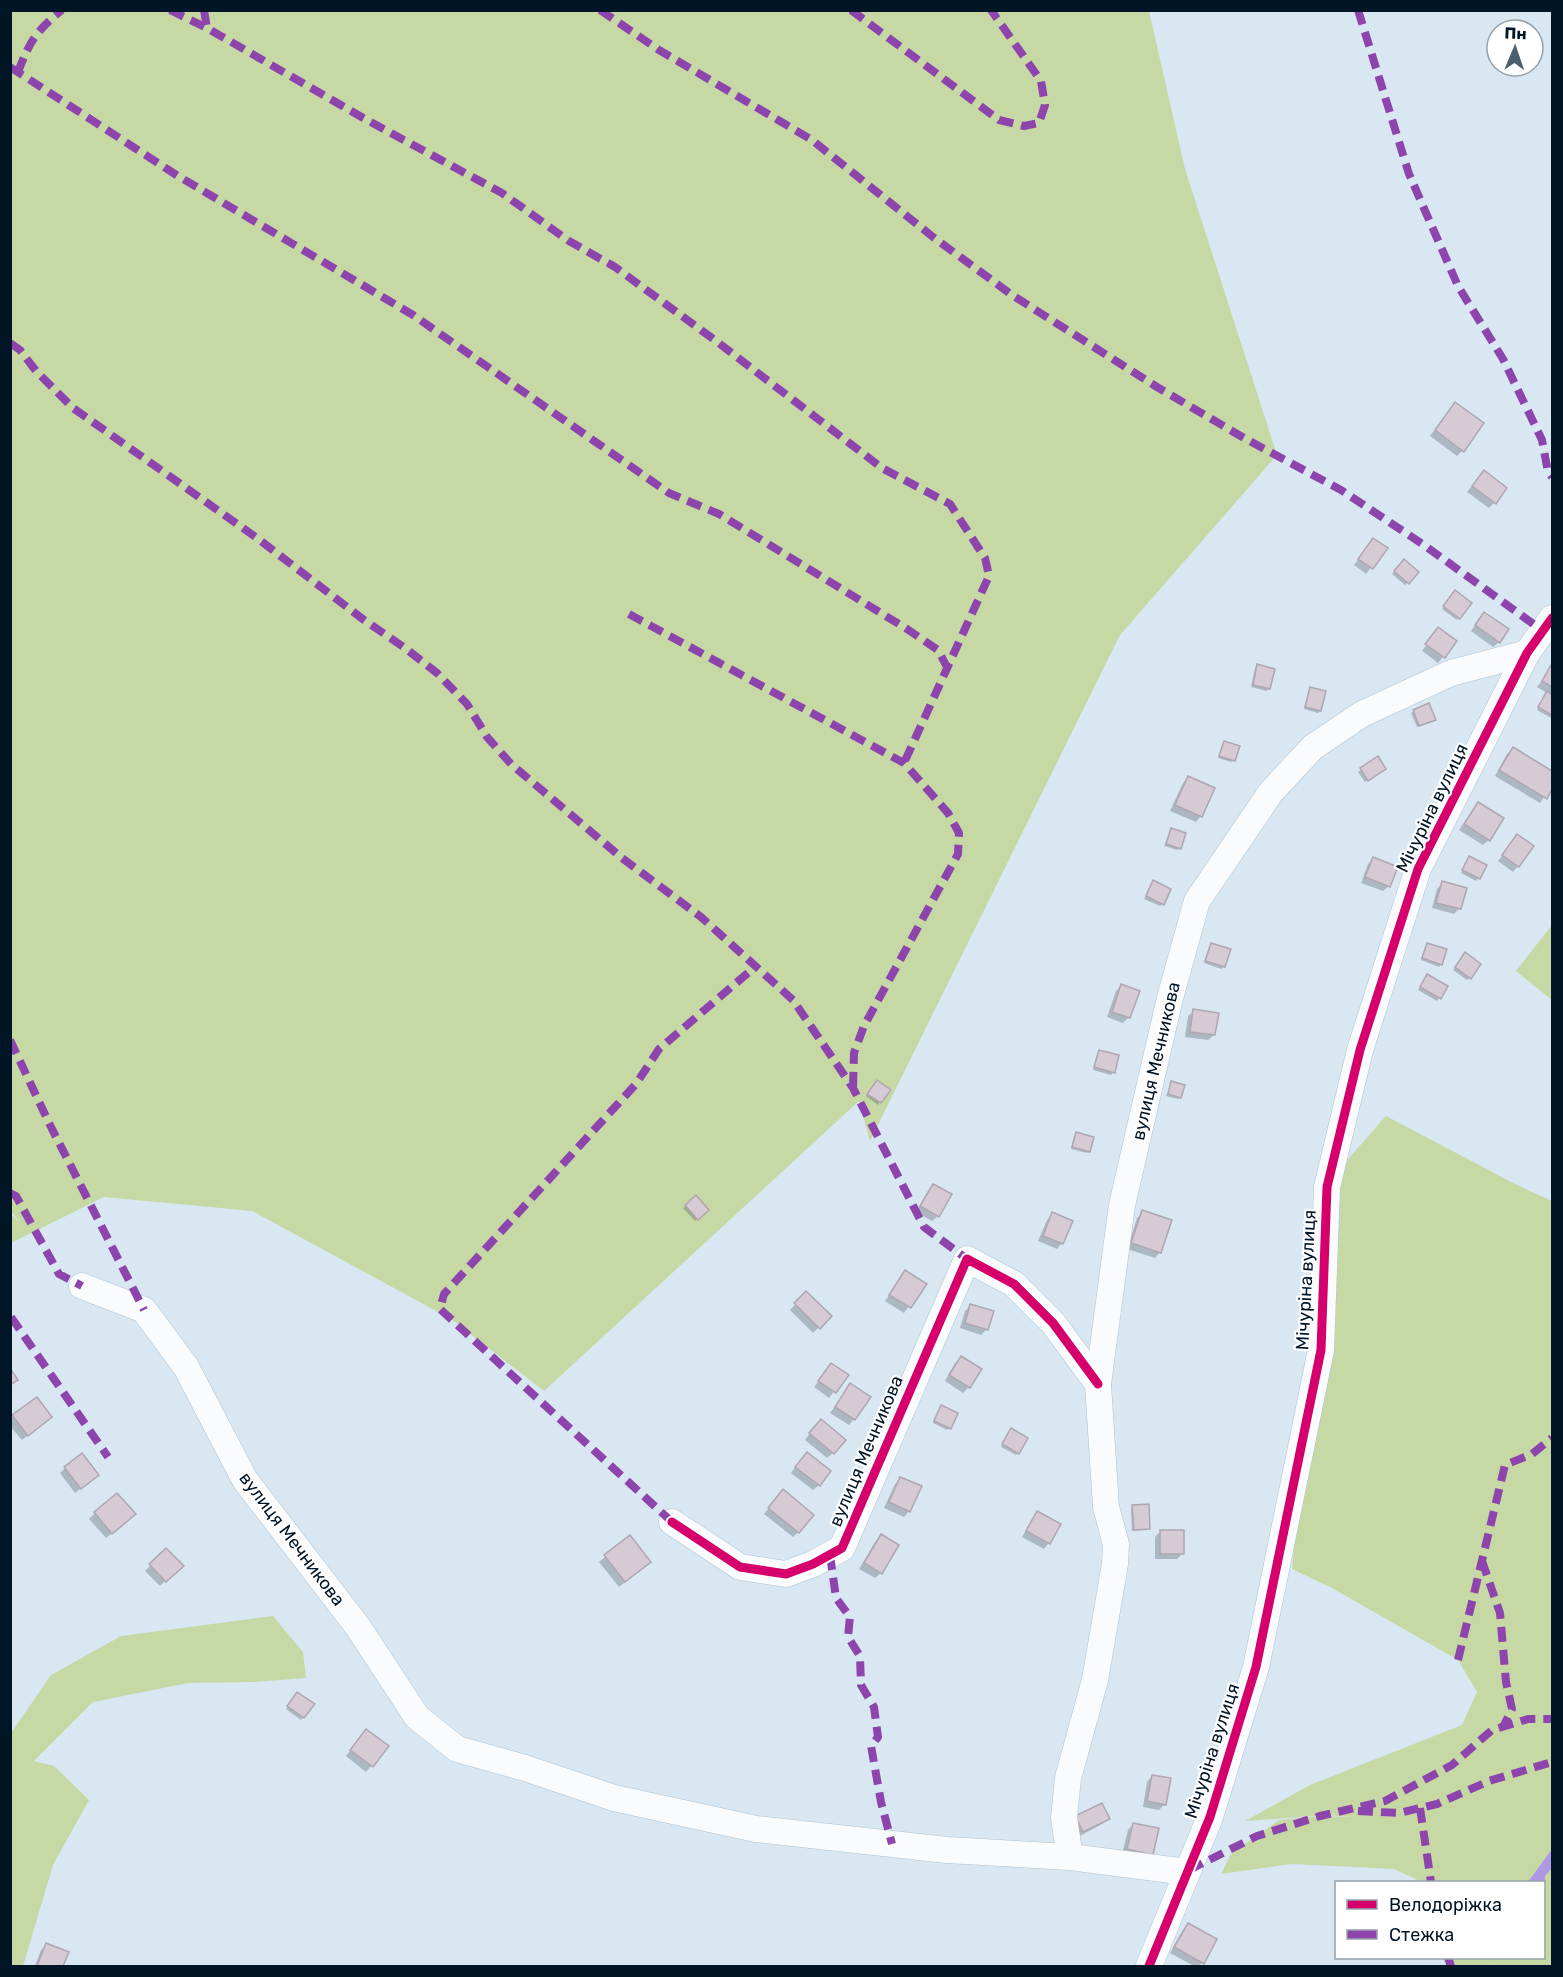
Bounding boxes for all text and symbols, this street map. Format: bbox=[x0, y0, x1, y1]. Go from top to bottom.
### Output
north arrow bbox=[1485, 18, 1545, 78]
text: Пн bbox=[1504, 24, 1527, 43]
street label: Мічуріна вулиця bbox=[1391, 740, 1473, 876]
street label: вулиця Мечникова bbox=[1127, 980, 1185, 1142]
street label: Мічуріна вулиця bbox=[1291, 1209, 1321, 1351]
street label: вулиця Мечникова bbox=[824, 1372, 908, 1530]
street label: вулиця Мечникова bbox=[234, 1468, 350, 1610]
street label: Мічуріна вулиця bbox=[1180, 1681, 1244, 1821]
legend bbox=[1335, 1881, 1545, 1959]
text: Велодоріжка bbox=[1389, 1894, 1502, 1916]
text: Стежка bbox=[1389, 1924, 1454, 1946]

